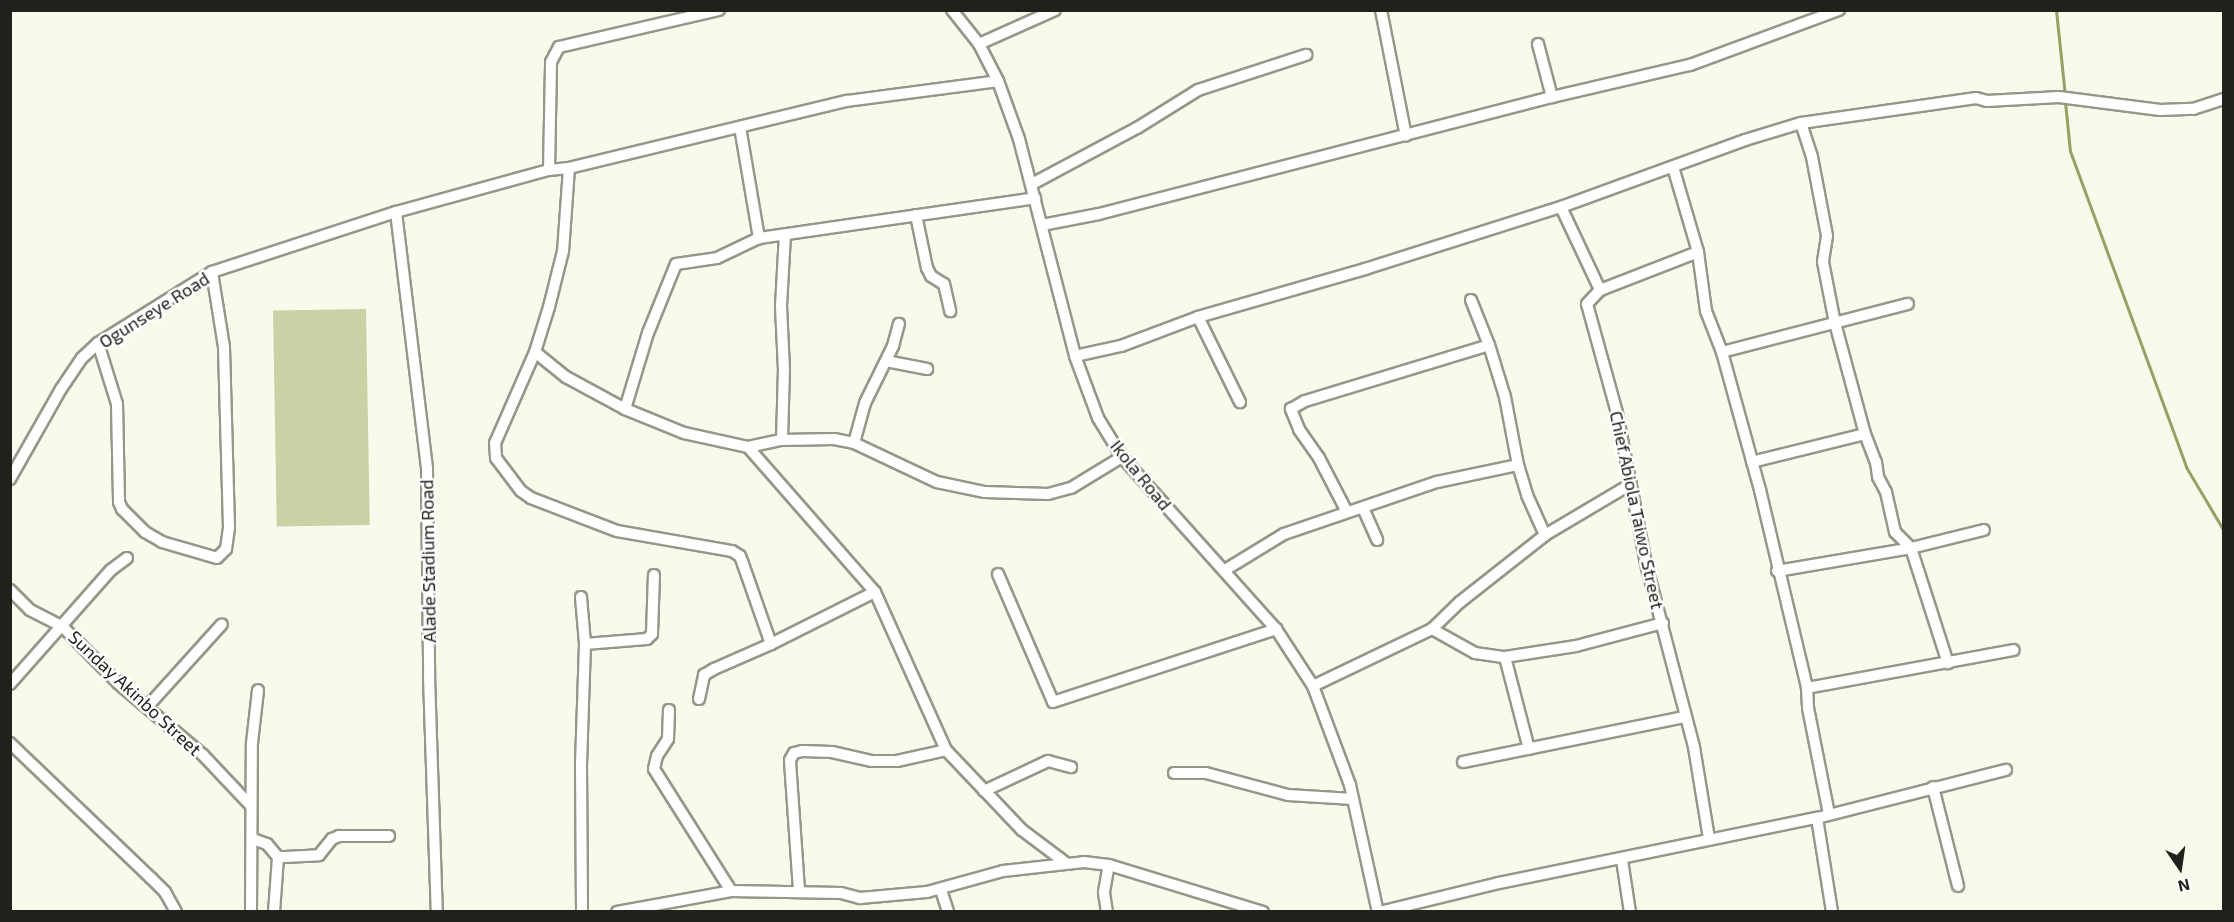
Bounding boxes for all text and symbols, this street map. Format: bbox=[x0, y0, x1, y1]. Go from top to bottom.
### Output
street label: Ogunseye Road bbox=[95, 267, 213, 353]
street label: Chief Abiola Taiwo Street bbox=[1605, 408, 1669, 612]
street label: Ikola Road bbox=[1106, 435, 1176, 515]
street label: Alade Stadium Road bbox=[416, 479, 440, 643]
street label: Sunday Akinbo Street bbox=[64, 626, 206, 760]
north arrow bbox=[2150, 838, 2210, 898]
text: N bbox=[2176, 875, 2192, 897]

